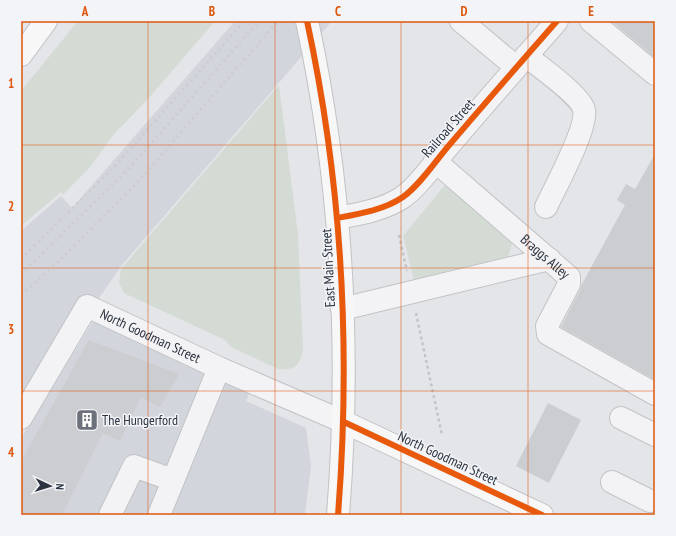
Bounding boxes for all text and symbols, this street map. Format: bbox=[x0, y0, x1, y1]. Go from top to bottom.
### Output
text: A bbox=[81, 3, 89, 20]
text: B bbox=[209, 3, 215, 20]
text: C bbox=[335, 3, 341, 20]
text: D bbox=[461, 3, 468, 20]
text: E bbox=[588, 3, 594, 20]
text: 1 bbox=[8, 75, 14, 92]
street label: Railroad Street bbox=[418, 95, 479, 161]
text: 2 bbox=[8, 198, 14, 215]
street label: East Main Street bbox=[317, 228, 339, 308]
street label: Braggs Alley bbox=[517, 230, 574, 283]
street label: North Goodman Street bbox=[97, 304, 204, 367]
text: 3 bbox=[8, 321, 14, 338]
building icon: The Hungerford bbox=[74, 407, 100, 433]
place label: The Hungerford bbox=[102, 411, 178, 429]
street label: North Goodman Street bbox=[395, 427, 501, 489]
text: 4 bbox=[8, 444, 15, 461]
north arrow bbox=[30, 466, 70, 506]
text: N bbox=[53, 483, 67, 490]

